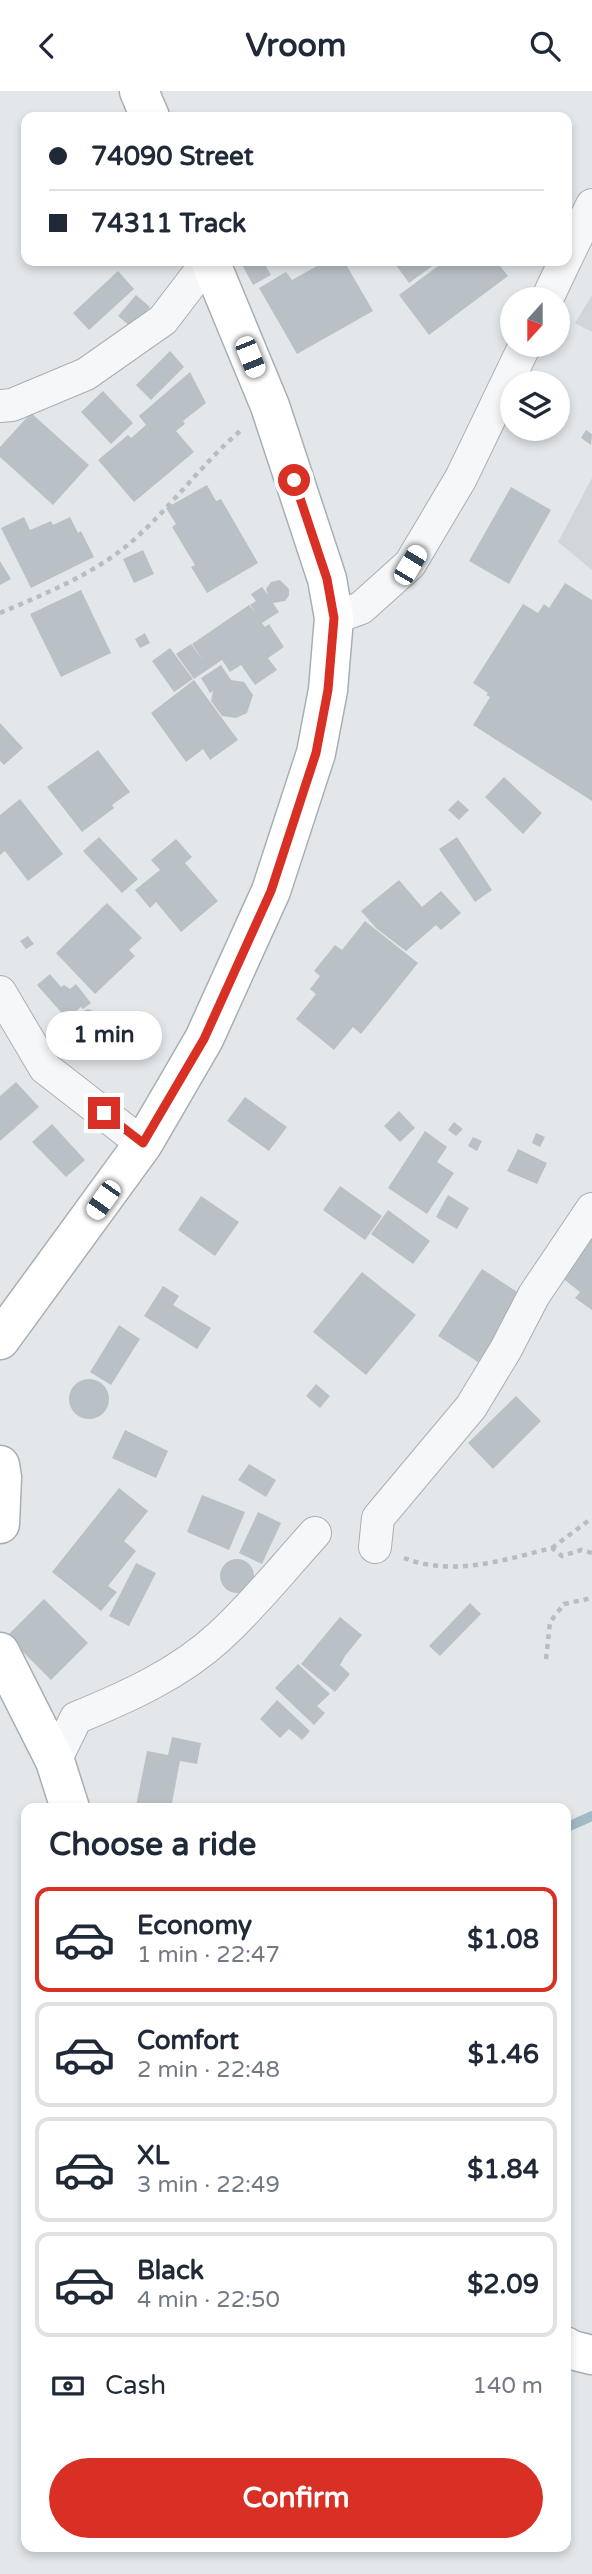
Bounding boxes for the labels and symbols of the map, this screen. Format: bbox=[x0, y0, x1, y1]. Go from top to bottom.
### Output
north arrow bbox=[500, 287, 570, 357]
car bbox=[233, 334, 268, 380]
route start bbox=[278, 464, 310, 496]
car bbox=[391, 542, 430, 588]
callout: 1 min bbox=[46, 1011, 162, 1061]
route end bbox=[88, 1097, 120, 1129]
car bbox=[83, 1177, 124, 1223]

